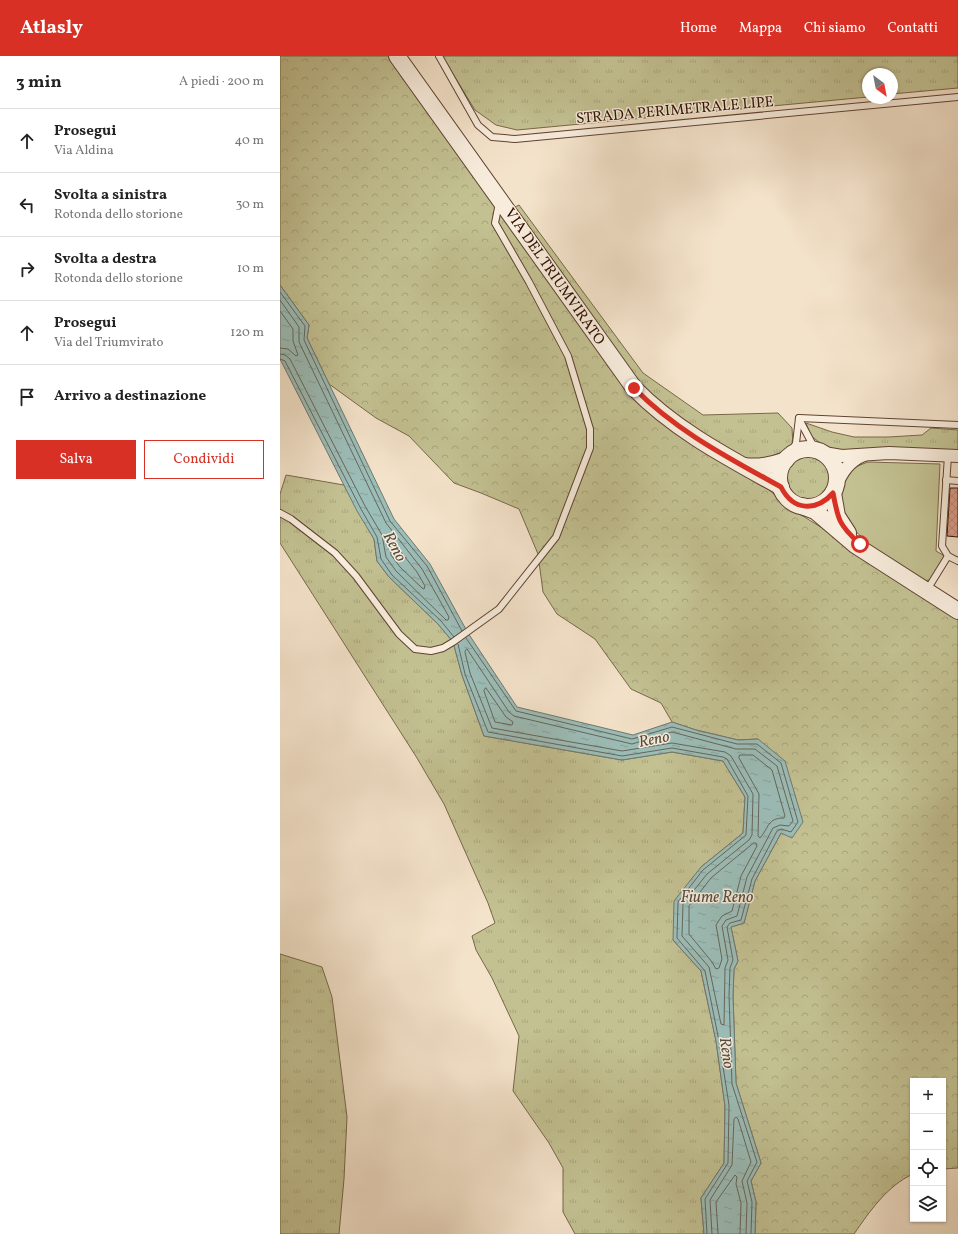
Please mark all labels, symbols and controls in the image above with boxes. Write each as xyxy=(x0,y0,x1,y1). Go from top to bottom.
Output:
text: Atlasly xyxy=(20,15,83,41)
text: Home xyxy=(680,19,717,38)
text: Mappa xyxy=(739,19,782,38)
text: Chi siamo xyxy=(804,19,865,38)
text: Contatti xyxy=(887,19,938,38)
north arrow xyxy=(862,68,898,104)
text: 3 min xyxy=(16,71,62,94)
text: A piedi · 200 m xyxy=(179,73,264,91)
street label: STRADA PERIMETRALE LIPE xyxy=(575,92,775,130)
text: Prosegui xyxy=(54,121,117,142)
icon: ahead xyxy=(16,130,38,152)
text: 40 m xyxy=(235,132,264,150)
text: Via Aldina xyxy=(54,142,114,160)
text: Svolta a sinistra xyxy=(54,185,167,206)
icon: left xyxy=(16,194,38,216)
text: 30 m xyxy=(236,196,264,214)
street label: VIA DEL TRIUMVIRATO xyxy=(499,204,609,350)
text: Rotonda dello storione xyxy=(54,206,183,224)
text: Svolta a destra xyxy=(54,249,157,270)
icon: right xyxy=(16,258,38,280)
text: 10 m xyxy=(237,260,264,278)
text: Rotonda dello storione xyxy=(54,270,183,288)
text: Prosegui xyxy=(54,313,117,334)
icon: ahead xyxy=(16,322,38,344)
text: 120 m xyxy=(230,324,264,342)
text: Via del Triumvirato xyxy=(54,334,163,352)
route end xyxy=(625,379,643,397)
icon: arrive xyxy=(16,386,38,408)
text: Arrivo a destinazione xyxy=(54,386,206,407)
button: Salva xyxy=(16,440,136,479)
button: Condividi xyxy=(144,440,264,479)
water label: Reno xyxy=(377,528,412,567)
route start xyxy=(851,535,869,553)
water label: Reno xyxy=(637,726,672,754)
water label: Fiume Reno xyxy=(681,887,754,909)
water label: Reno xyxy=(713,1036,739,1071)
map controls xyxy=(910,1078,946,1222)
button: + xyxy=(910,1078,946,1114)
button: − xyxy=(910,1114,946,1150)
button: locate xyxy=(910,1150,946,1186)
button: layers xyxy=(910,1186,946,1222)

